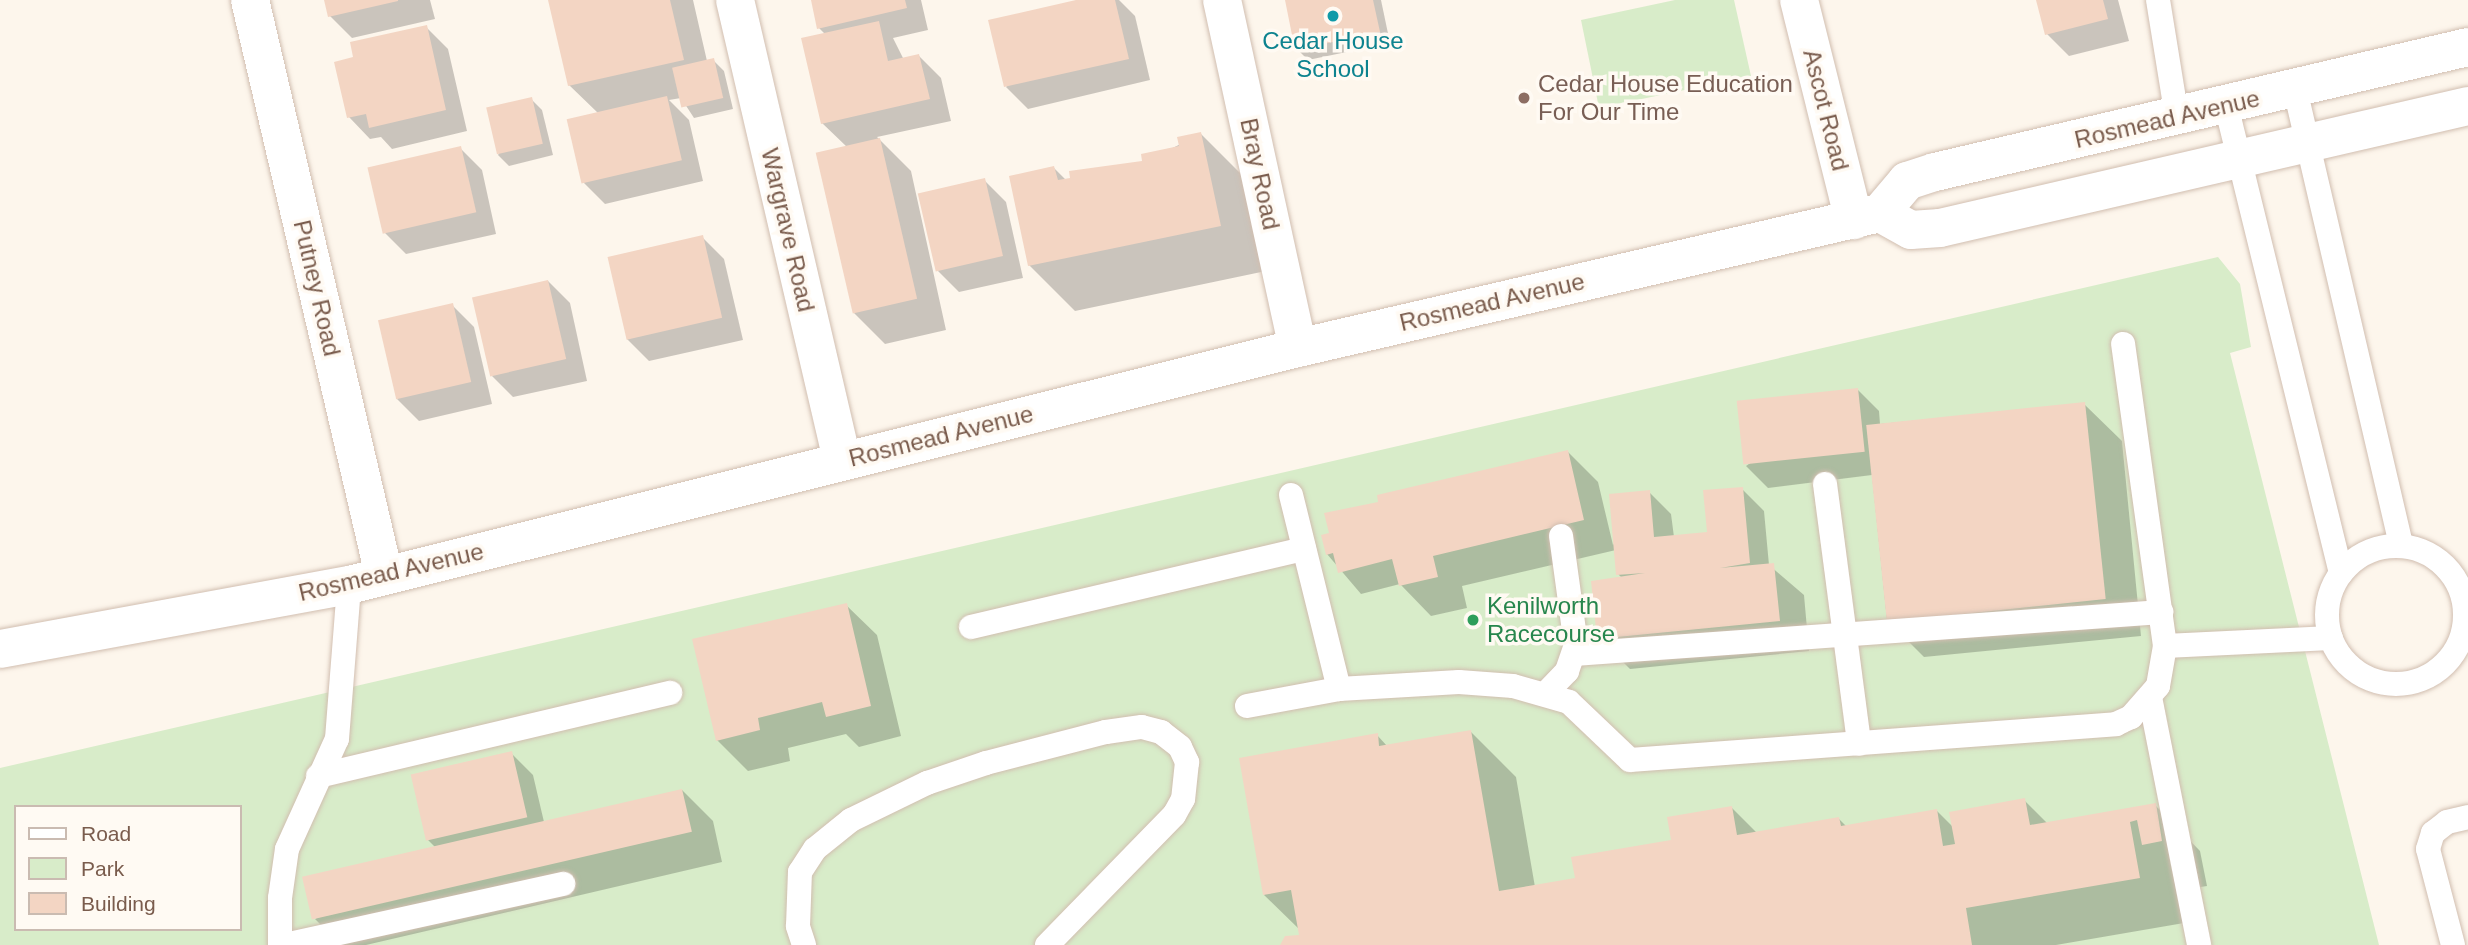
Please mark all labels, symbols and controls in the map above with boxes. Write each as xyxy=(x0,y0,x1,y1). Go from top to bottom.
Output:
marker: Cedar House School xyxy=(1325,8,1341,24)
place label: Cedar House School xyxy=(1262,27,1404,83)
street label: Ascot Road xyxy=(1797,46,1855,174)
place label: Cedar House Education For Our Time xyxy=(1538,70,1793,126)
street label: Rosmead Avenue xyxy=(2071,84,2263,154)
marker: Cedar House Education For Our Time xyxy=(1516,90,1532,106)
street label: Bray Road xyxy=(1234,116,1286,232)
street label: Wargrave Road xyxy=(755,145,821,315)
street label: Putney Road xyxy=(287,217,347,359)
street label: Rosmead Avenue xyxy=(1396,267,1588,337)
street label: Rosmead Avenue xyxy=(845,399,1037,473)
street label: Rosmead Avenue xyxy=(295,537,487,607)
place label: Kenilworth Racecourse xyxy=(1487,592,1615,648)
marker: Kenilworth Racecourse xyxy=(1465,612,1481,628)
legend xyxy=(14,805,242,931)
text: Road xyxy=(81,822,131,845)
text: Park xyxy=(81,857,124,880)
text: Building xyxy=(81,892,156,915)

